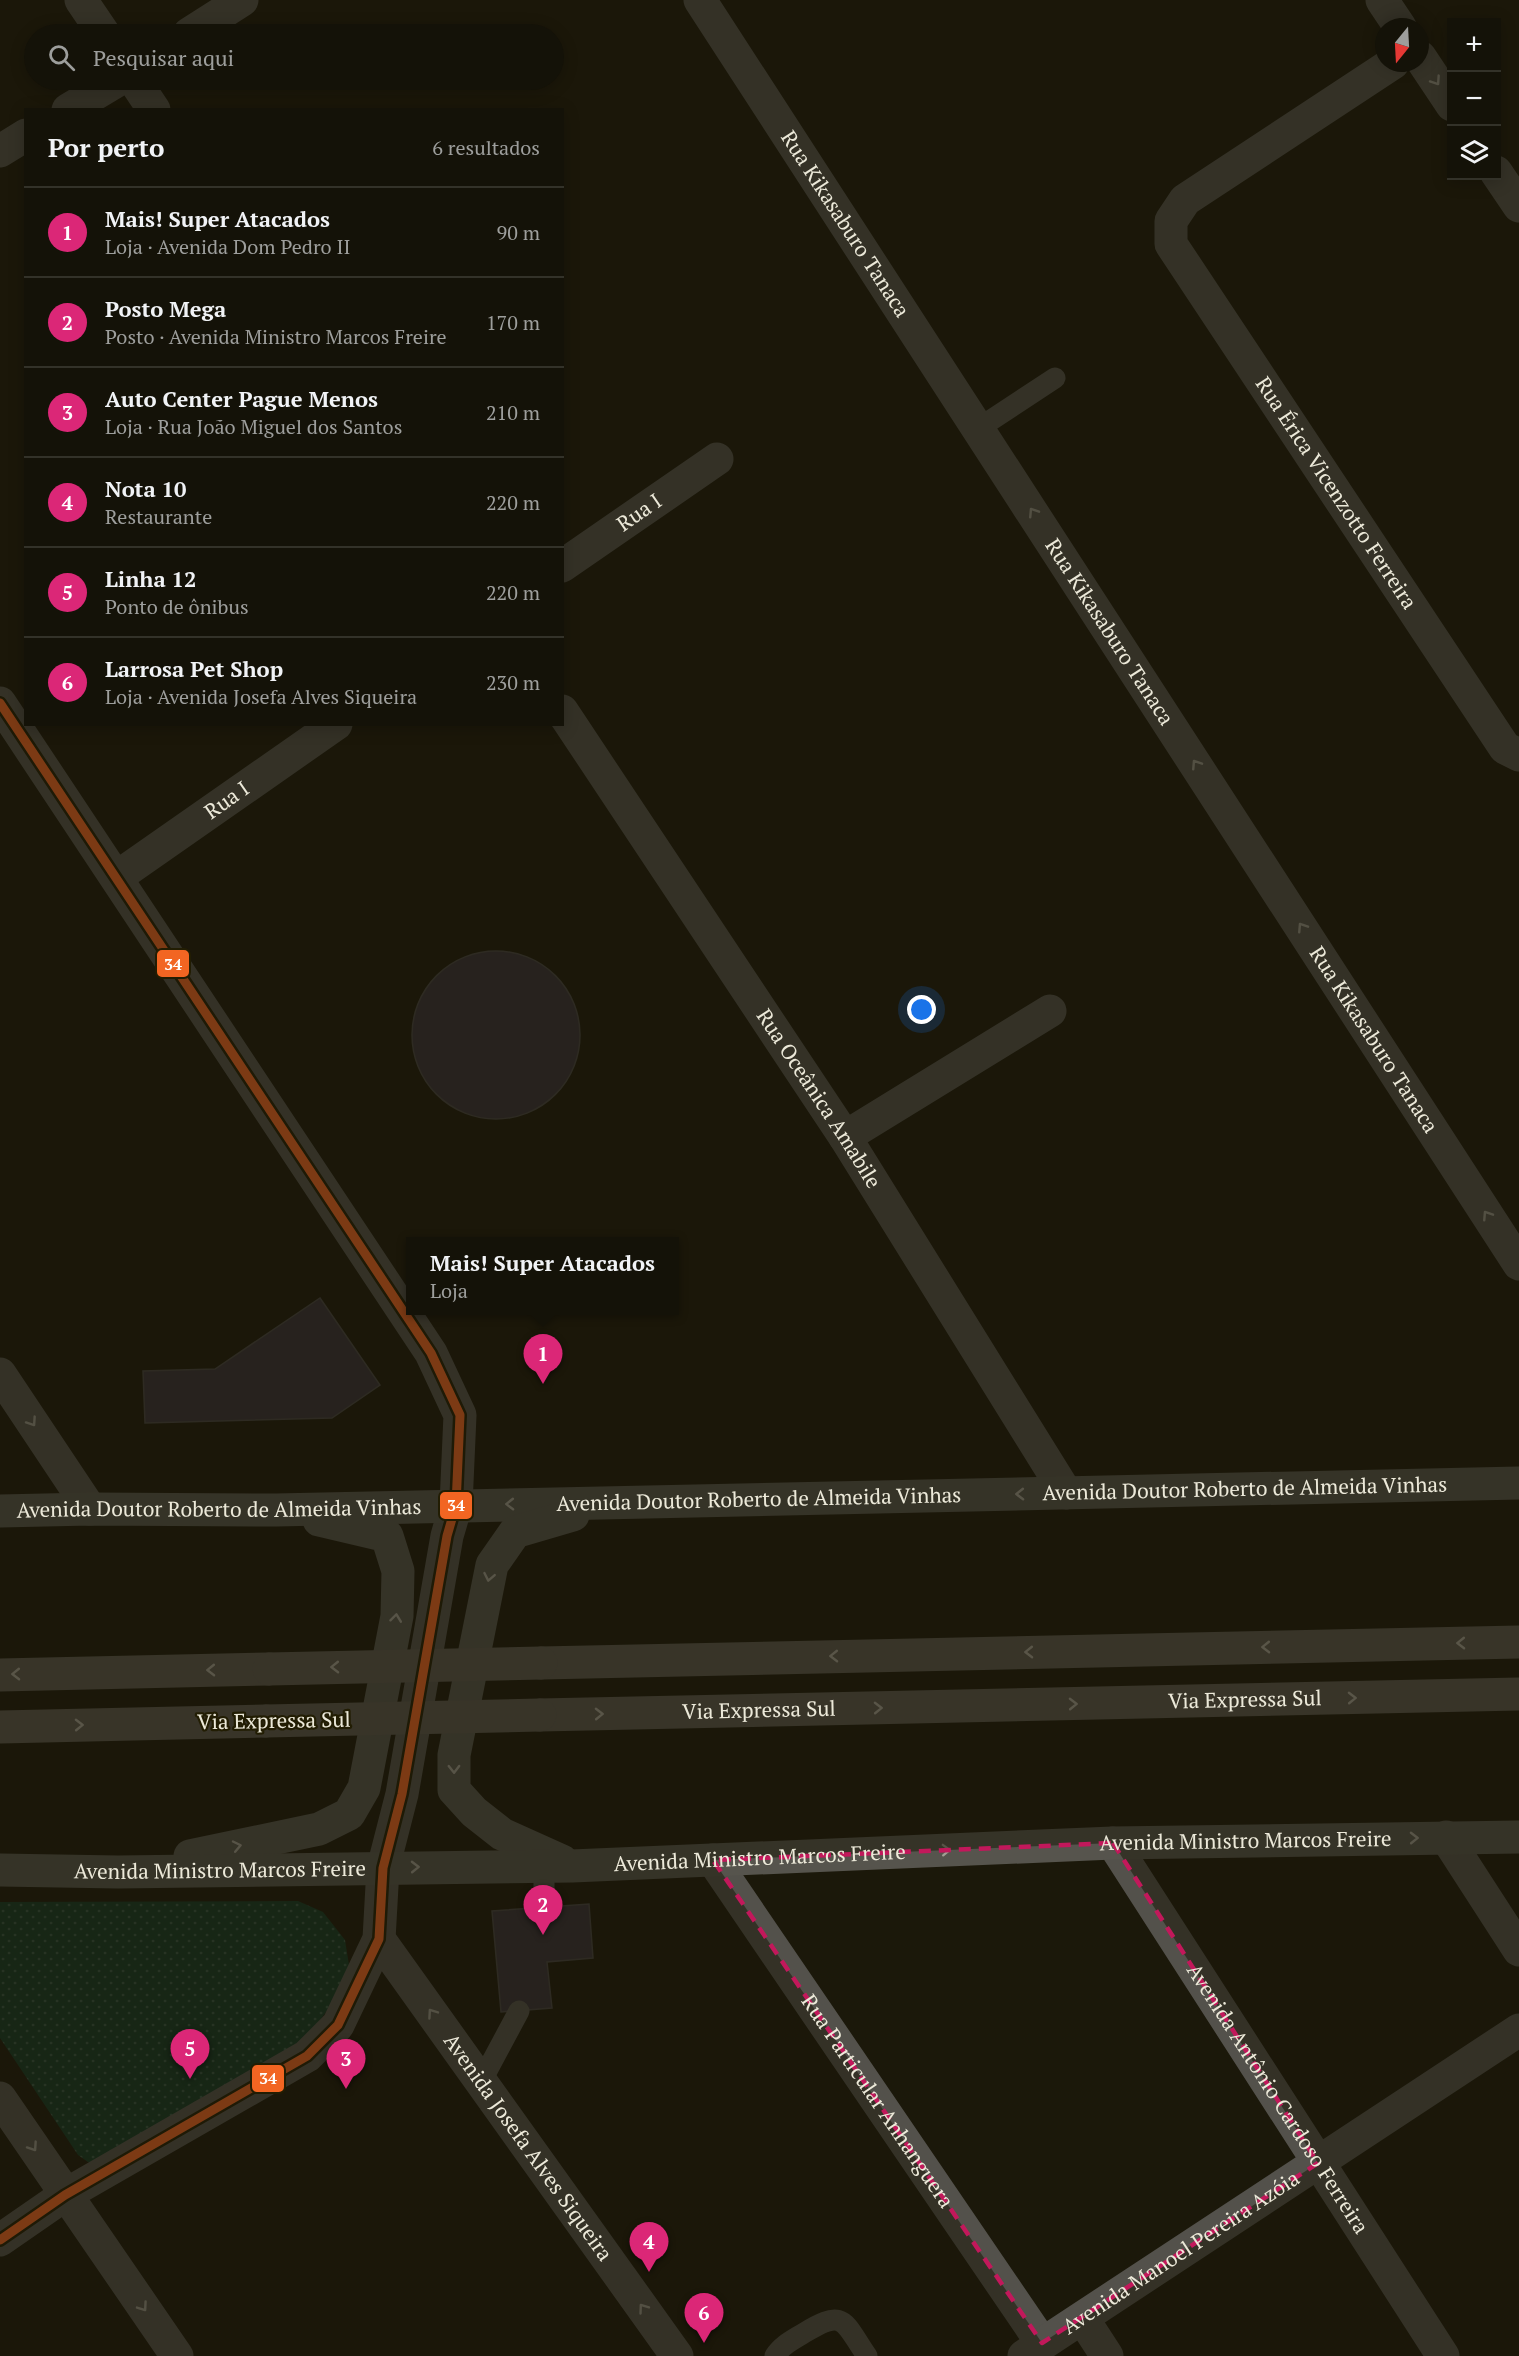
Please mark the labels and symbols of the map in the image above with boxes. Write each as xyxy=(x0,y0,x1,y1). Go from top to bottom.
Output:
north arrow xyxy=(1375,18,1429,72)
one-way arrow xyxy=(1429,74,1440,85)
street label: Rua Kikasaburo Tanaca xyxy=(775,125,917,323)
street label: Rua Érica Vicenzotto Ferreira xyxy=(1250,371,1424,614)
street label: Rua I xyxy=(611,486,667,537)
one-way arrow xyxy=(1030,507,1041,518)
street label: Rua Kikasaburo Tanaca xyxy=(1040,533,1181,730)
one-way arrow xyxy=(1192,759,1203,770)
street label: Rua I xyxy=(198,774,254,825)
one-way arrow xyxy=(1298,923,1309,934)
street label: Rua Kikasaburo Tanaca xyxy=(1304,941,1446,1138)
line badge: 34 xyxy=(156,949,190,978)
text: 34 xyxy=(164,953,182,975)
your location xyxy=(907,995,936,1024)
street label: Rua Oceânica Amabile xyxy=(751,1003,888,1193)
one-way arrow xyxy=(1483,1211,1495,1221)
pin: 1 xyxy=(524,1334,562,1384)
one-way arrow xyxy=(25,1416,36,1427)
street label: Avenida Doutor Roberto de Almeida Vinhas xyxy=(1042,1470,1447,1506)
street label: Avenida Doutor Roberto de Almeida Vinhas xyxy=(556,1480,962,1517)
one-way arrow xyxy=(1015,1488,1024,1500)
line badge: 34 xyxy=(439,1491,473,1520)
street label: Avenida Doutor Roberto de Almeida Vinhas xyxy=(16,1492,422,1524)
text: 34 xyxy=(447,1494,465,1516)
one-way arrow xyxy=(505,1498,514,1510)
one-way arrow xyxy=(484,1572,497,1582)
one-way arrow xyxy=(389,1613,401,1622)
one-way arrow xyxy=(1456,1637,1465,1649)
one-way arrow xyxy=(1261,1641,1270,1654)
one-way arrow xyxy=(1024,1646,1033,1659)
one-way arrow xyxy=(829,1650,838,1663)
one-way arrow xyxy=(331,1661,340,1674)
one-way arrow xyxy=(206,1664,215,1676)
one-way arrow xyxy=(11,1668,20,1681)
street label: Via Expressa Sul xyxy=(1168,1683,1322,1715)
one-way arrow xyxy=(1347,1691,1356,1704)
street label: Via Expressa Sul xyxy=(682,1694,836,1725)
one-way arrow xyxy=(1068,1697,1077,1710)
one-way arrow xyxy=(873,1702,882,1714)
street label: Via Expressa Sul xyxy=(197,1705,351,1735)
one-way arrow xyxy=(594,1708,603,1720)
one-way arrow xyxy=(75,1719,84,1732)
one-way arrow xyxy=(448,1764,460,1773)
street label: Avenida Ministro Marcos Freire xyxy=(1099,1824,1392,1857)
one-way arrow xyxy=(1409,1831,1418,1844)
street label: Avenida Ministro Marcos Freire xyxy=(613,1837,906,1877)
one-way arrow xyxy=(231,1841,241,1854)
one-way arrow xyxy=(942,1844,951,1857)
street label: Avenida Ministro Marcos Freire xyxy=(74,1854,366,1885)
one-way arrow xyxy=(411,1861,420,1873)
pin: 2 xyxy=(524,1886,562,1935)
street label: Avenida Antônio Cardoso Ferreira xyxy=(1181,1958,1376,2239)
street label: Rua Particular Anhanguera xyxy=(796,1988,961,2213)
one-way arrow xyxy=(428,2009,439,2020)
street label: Avenida Josefa Alves Siqueira xyxy=(438,2027,620,2266)
pin: 5 xyxy=(170,2030,210,2079)
pin: 3 xyxy=(326,2040,366,2089)
line badge: 34 xyxy=(251,2064,285,2093)
text: 34 xyxy=(259,2067,277,2089)
one-way arrow xyxy=(26,2140,37,2151)
street label: Avenida Manoel Pereira Azóia xyxy=(1056,2163,1305,2340)
pin: 4 xyxy=(630,2222,668,2272)
pin: 6 xyxy=(684,2294,724,2343)
one-way arrow xyxy=(136,2301,147,2312)
one-way arrow xyxy=(639,2304,650,2315)

